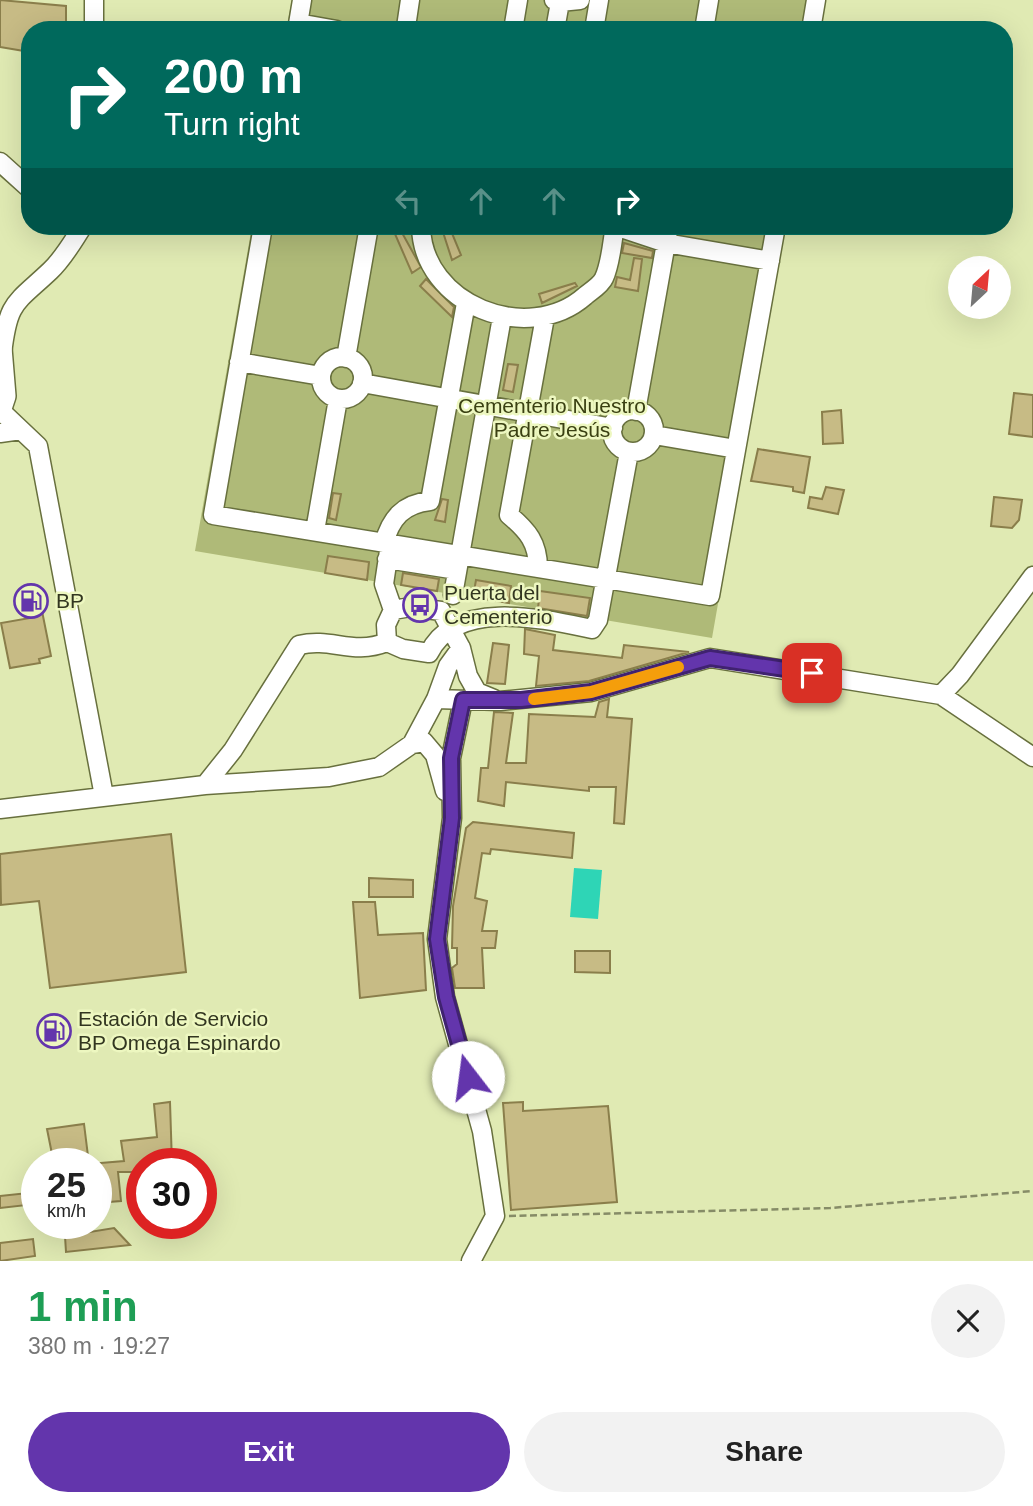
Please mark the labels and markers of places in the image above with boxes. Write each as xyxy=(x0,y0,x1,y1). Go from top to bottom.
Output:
place label: Puerta del Cementerio xyxy=(444,581,553,628)
fuel station icon: BP xyxy=(12,582,50,620)
bus stop icon: Puerta del Cementerio xyxy=(401,586,439,624)
place label: BP xyxy=(56,589,84,612)
pin xyxy=(782,643,842,703)
place label: Estación de Servicio BP Omega Espinardo xyxy=(78,1007,281,1054)
fuel station icon: Estación de Servicio BP Omega Espinardo xyxy=(35,1012,73,1050)

